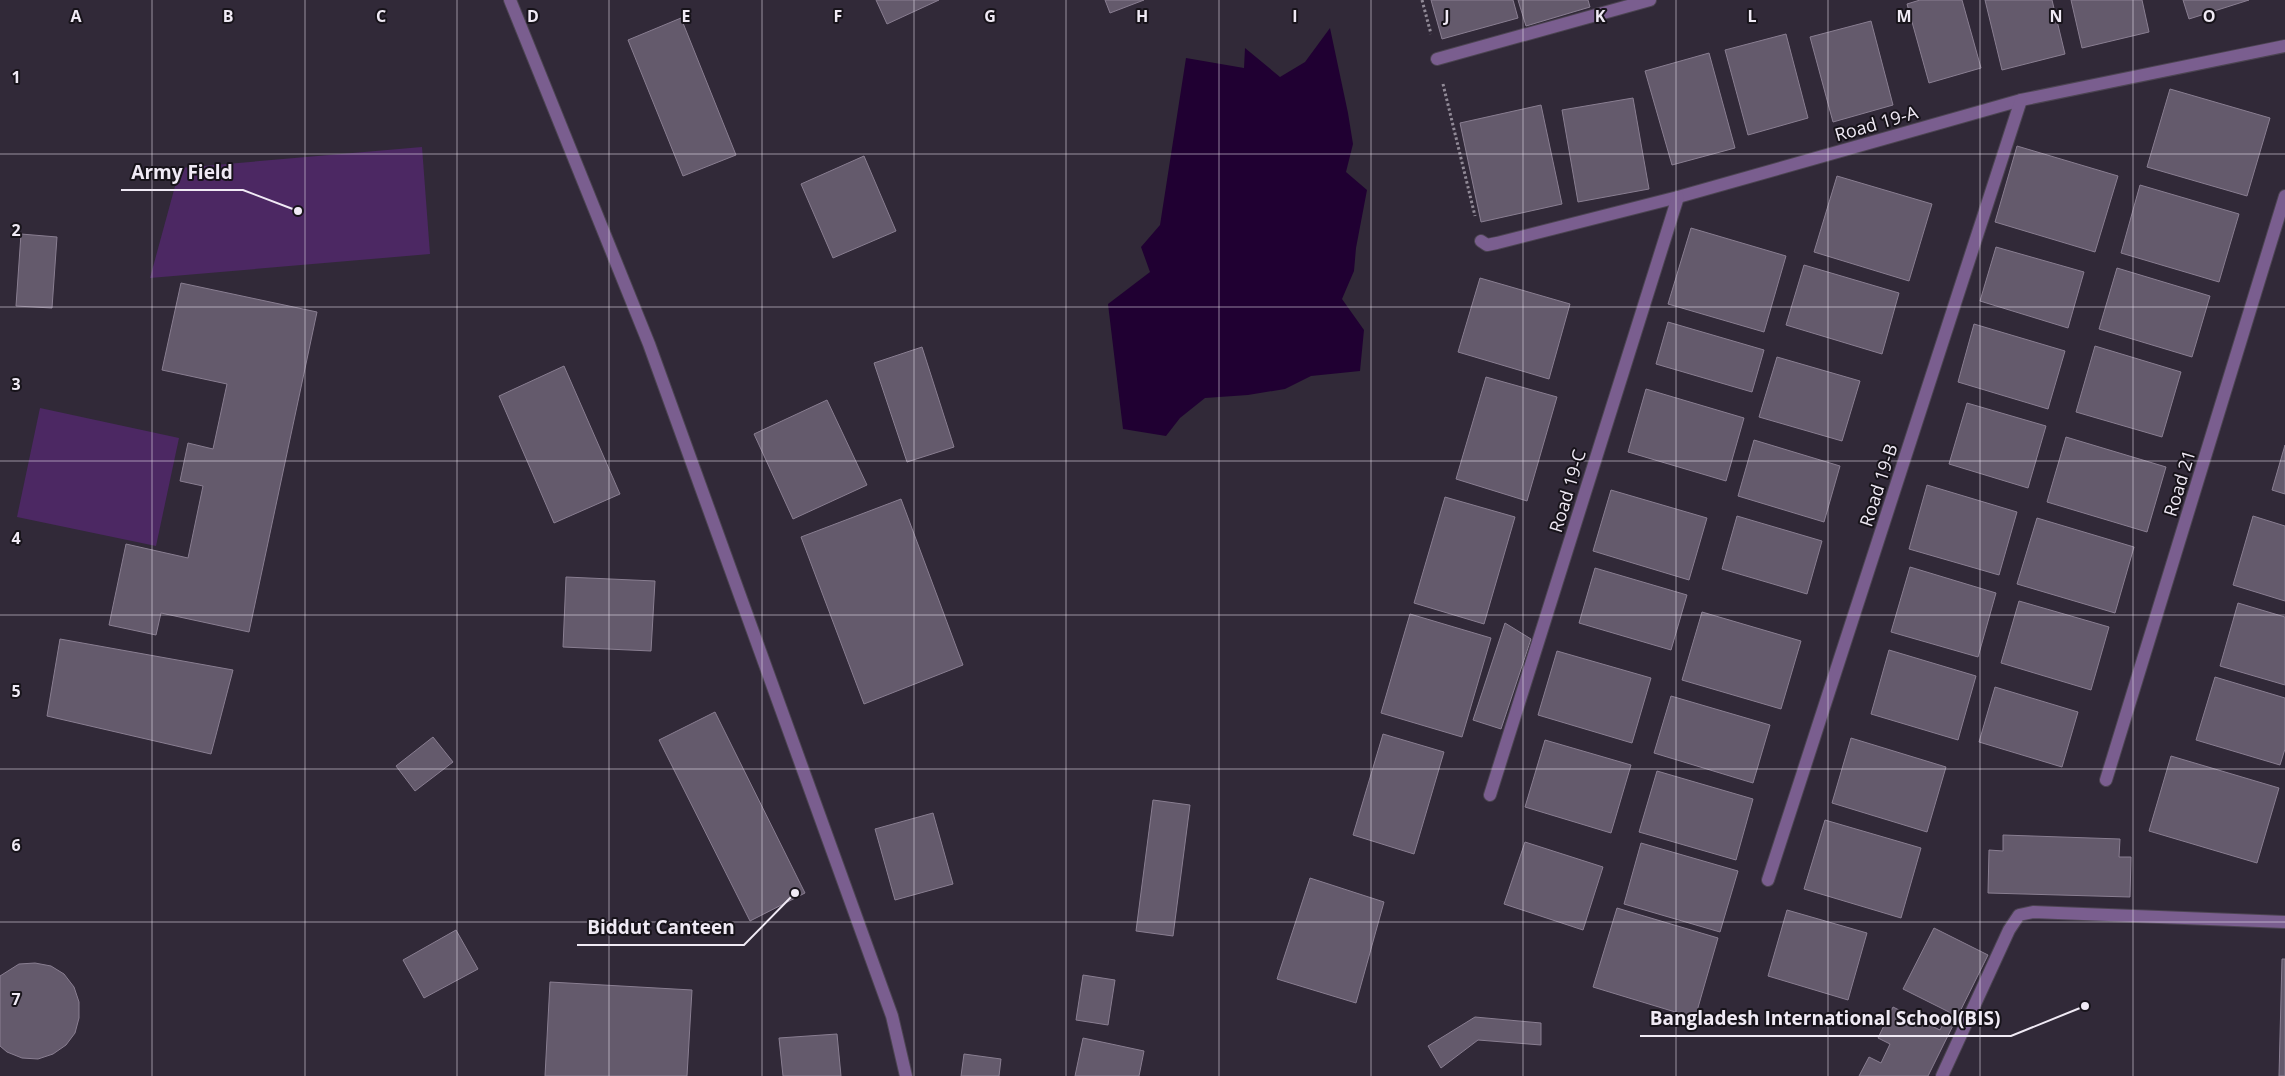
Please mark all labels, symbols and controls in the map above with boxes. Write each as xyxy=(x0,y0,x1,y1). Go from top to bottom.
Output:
text: A xyxy=(70,5,82,27)
text: B xyxy=(223,5,233,27)
text: C xyxy=(376,5,386,27)
text: D xyxy=(527,5,539,27)
text: E xyxy=(682,5,691,27)
text: F xyxy=(834,5,842,27)
text: G xyxy=(984,5,996,27)
text: H xyxy=(1136,5,1148,27)
text: I xyxy=(1292,5,1298,27)
text: J xyxy=(1442,5,1450,27)
text: K xyxy=(1595,5,1606,27)
text: L xyxy=(1747,5,1757,27)
text: M xyxy=(1896,5,1912,27)
text: N xyxy=(2049,5,2063,27)
text: O xyxy=(2203,5,2215,27)
text: 1 xyxy=(11,66,21,88)
street label: Road 19-A xyxy=(1832,100,1921,146)
callout: Army Field xyxy=(121,156,243,190)
text: Army Field xyxy=(131,159,233,185)
text: 2 xyxy=(11,219,21,241)
text: 3 xyxy=(11,373,21,395)
street label: Road 19-B xyxy=(1853,441,1903,529)
street label: Road 19-C xyxy=(1543,447,1591,535)
street label: Road 21 xyxy=(2158,447,2200,519)
text: 4 xyxy=(11,527,21,549)
text: 5 xyxy=(11,680,21,702)
text: 6 xyxy=(11,834,21,856)
callout: Biddut Canteen xyxy=(577,911,744,945)
text: Biddut Canteen xyxy=(587,914,735,940)
text: 7 xyxy=(11,988,21,1010)
callout: Bangladesh International School(BIS) xyxy=(1640,1002,2011,1036)
text: Bangladesh International School(BIS) xyxy=(1650,1005,2000,1031)

